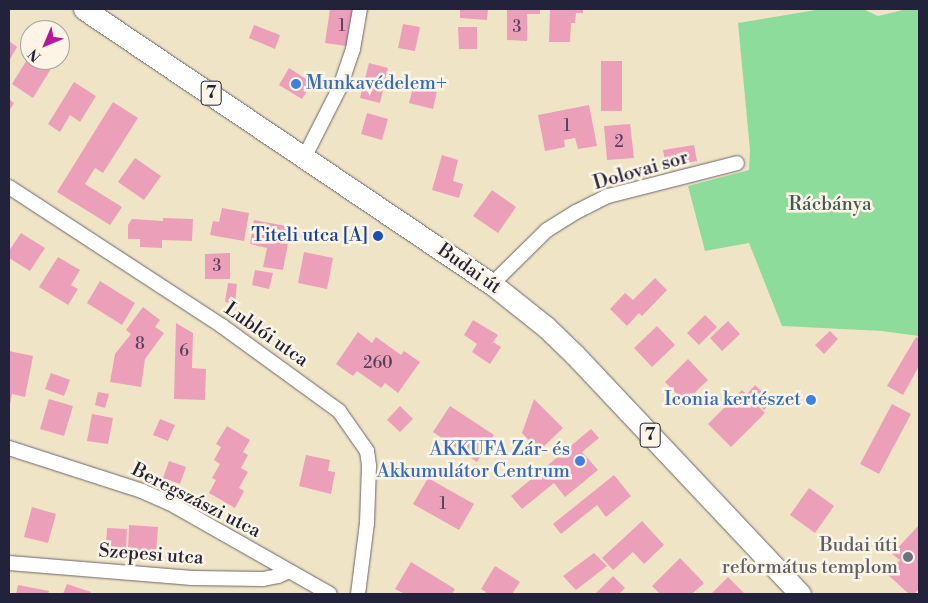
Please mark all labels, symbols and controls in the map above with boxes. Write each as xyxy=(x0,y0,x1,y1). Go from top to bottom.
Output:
house number: 1 xyxy=(339,16,345,36)
house number: 3 xyxy=(513,17,521,37)
north arrow xyxy=(20,20,70,70)
text: N xyxy=(25,45,45,65)
place label: Munkavédelem+ xyxy=(306,73,447,95)
road number: 7 xyxy=(200,78,222,109)
marker: Munkavédelem+ xyxy=(290,78,302,90)
house number: 1 xyxy=(564,116,570,136)
house number: 2 xyxy=(614,132,624,152)
street label: Dolovai sor xyxy=(591,147,691,195)
park label: Rácbánya xyxy=(788,194,872,216)
place label: Titeli utca [A] xyxy=(251,225,368,247)
marker: Titeli utca [A] xyxy=(372,230,384,242)
street label: Budai út xyxy=(433,239,505,299)
house number: 3 xyxy=(213,256,221,276)
street label: Lublói utca xyxy=(220,298,312,372)
house number: 8 xyxy=(135,334,145,354)
house number: 6 xyxy=(179,341,189,361)
house number: 260 xyxy=(363,353,393,373)
place label: Iconia kertészet xyxy=(664,389,801,411)
marker: Iconia kertészet xyxy=(805,394,817,406)
road number: 7 xyxy=(639,420,661,450)
place label: AKKUFA Zár- és Akkumulátor Centrum xyxy=(377,439,570,483)
marker: AKKUFA Zár- és Akkumulátor Centrum xyxy=(574,455,586,467)
street label: Beregszászi utca xyxy=(128,459,264,543)
house number: 1 xyxy=(440,494,446,514)
place label: Budai úti református templom xyxy=(722,535,898,579)
street label: Szepesi utca xyxy=(98,540,204,570)
marker: Budai úti református templom xyxy=(902,551,914,563)

